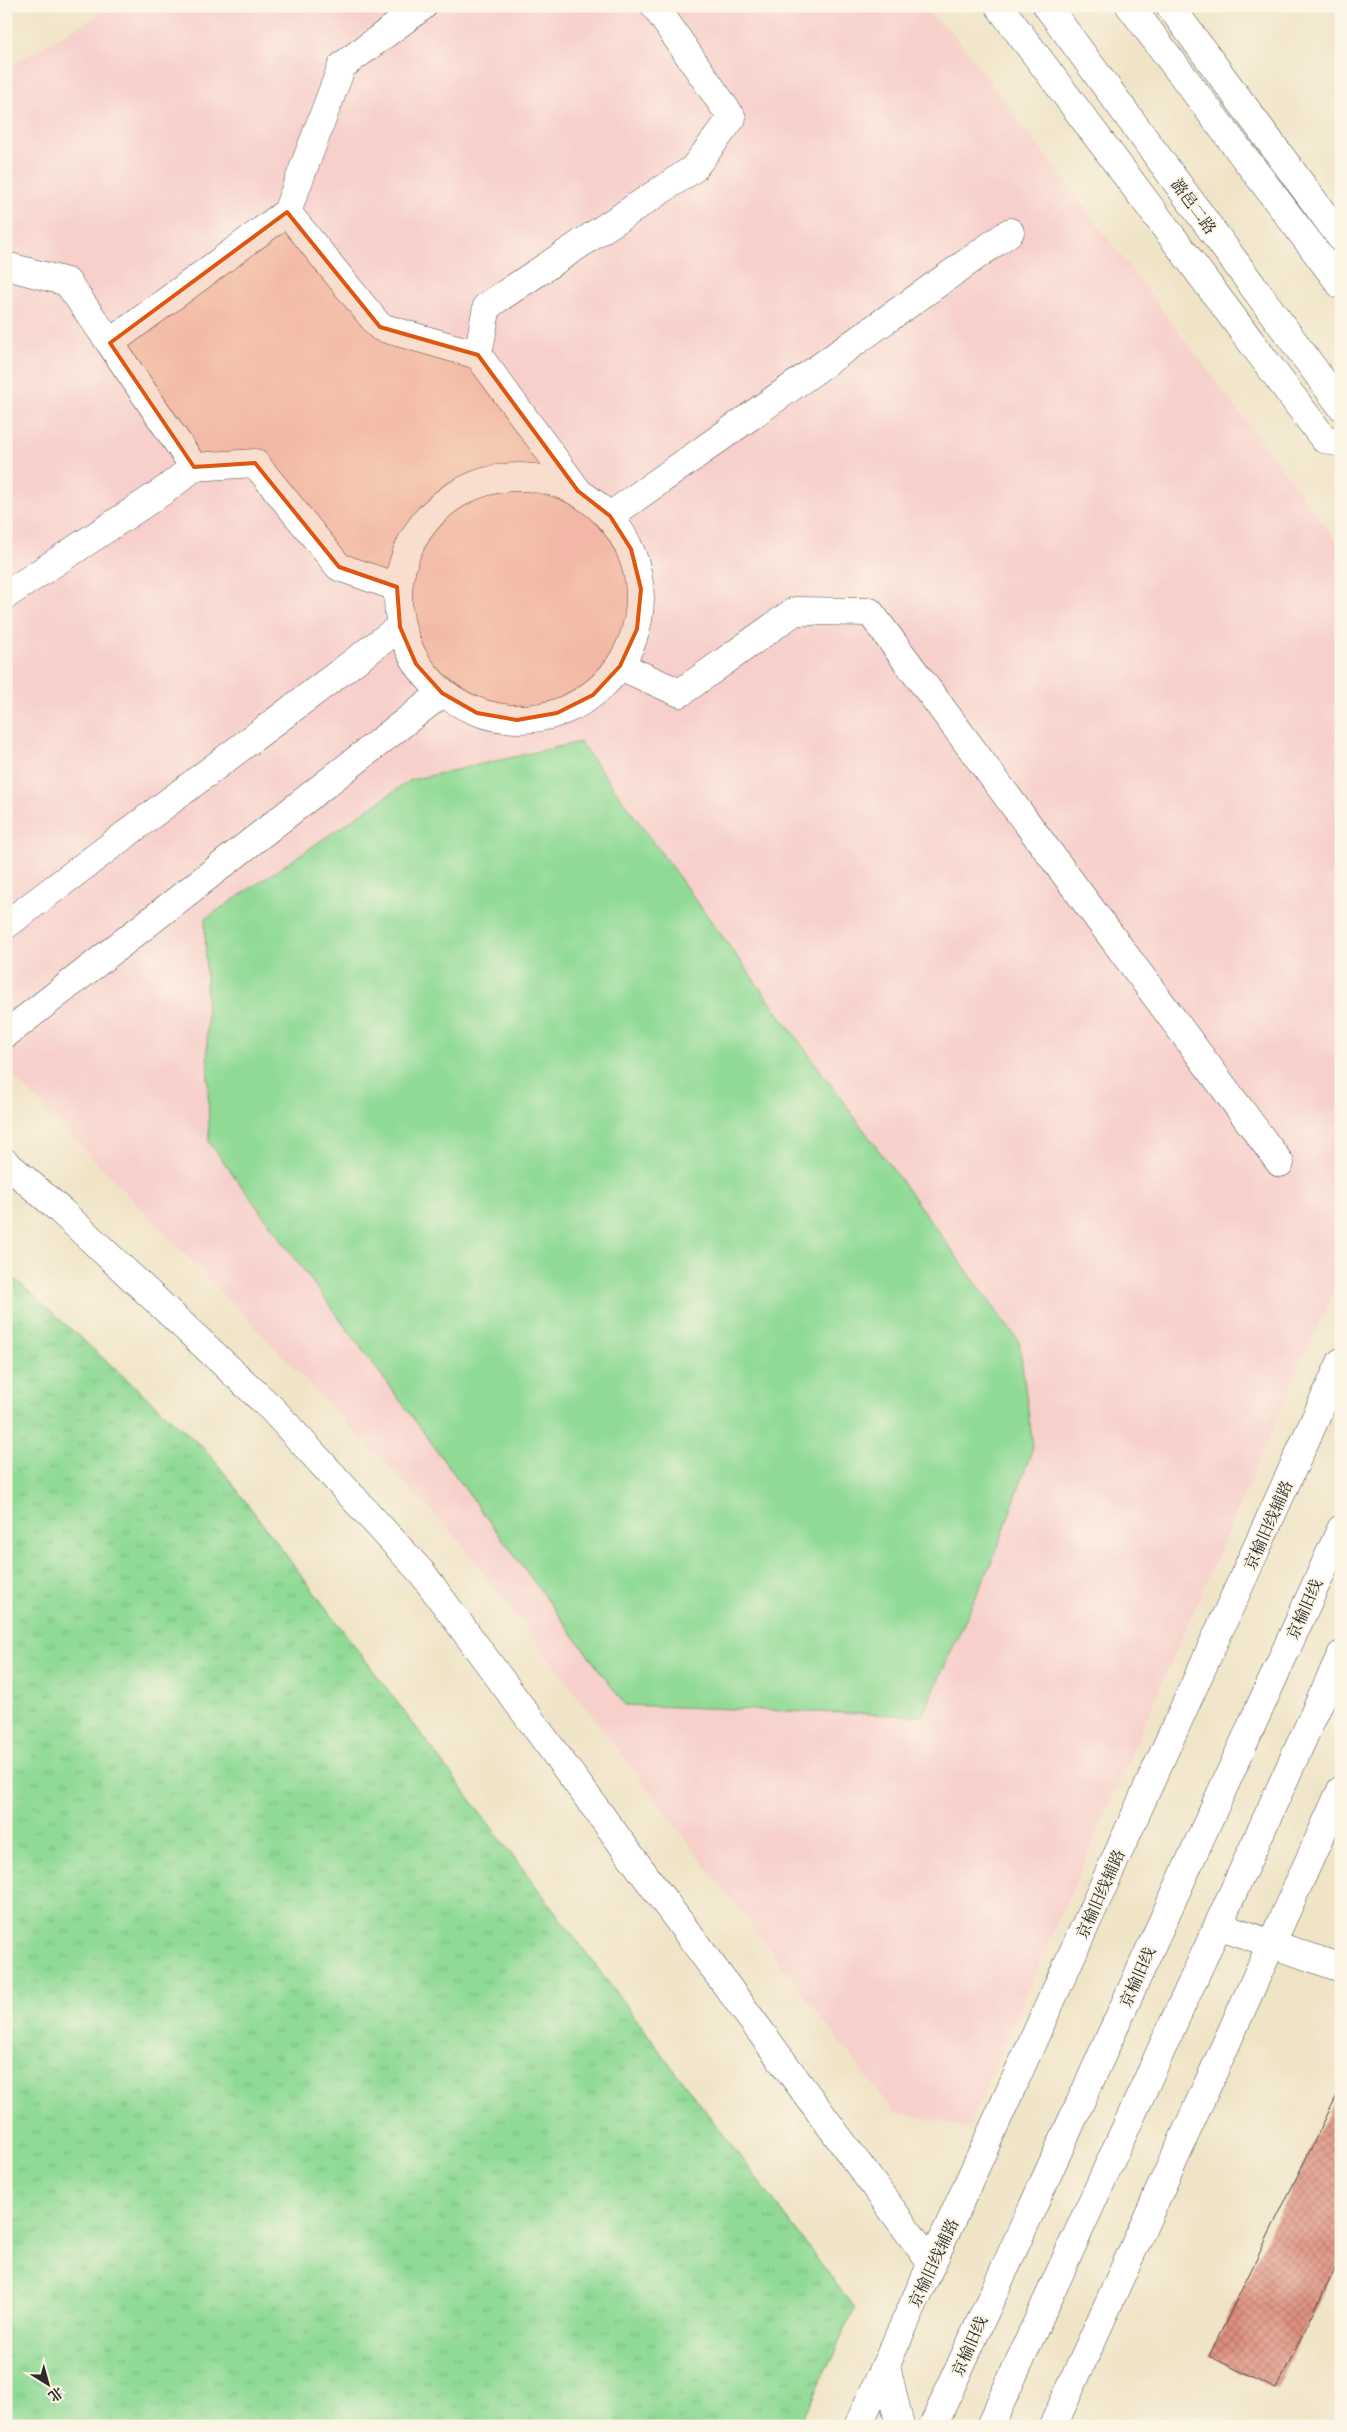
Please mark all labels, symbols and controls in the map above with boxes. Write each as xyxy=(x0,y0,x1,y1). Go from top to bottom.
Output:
street label: 潞邑二路 xyxy=(1165,173,1223,239)
street label: 京榆旧线辅路 xyxy=(1238,1476,1298,1574)
street label: 京榆旧线 xyxy=(1280,1575,1328,1643)
street label: 京榆旧线辅路 xyxy=(1070,1845,1130,1943)
street label: 京榆旧线 xyxy=(1113,1943,1161,2011)
street label: 京榆旧线辅路 xyxy=(902,2214,964,2312)
street label: 京榆旧线 xyxy=(945,2312,993,2380)
north arrow xyxy=(22,2360,72,2410)
text: 北 xyxy=(44,2382,67,2407)

